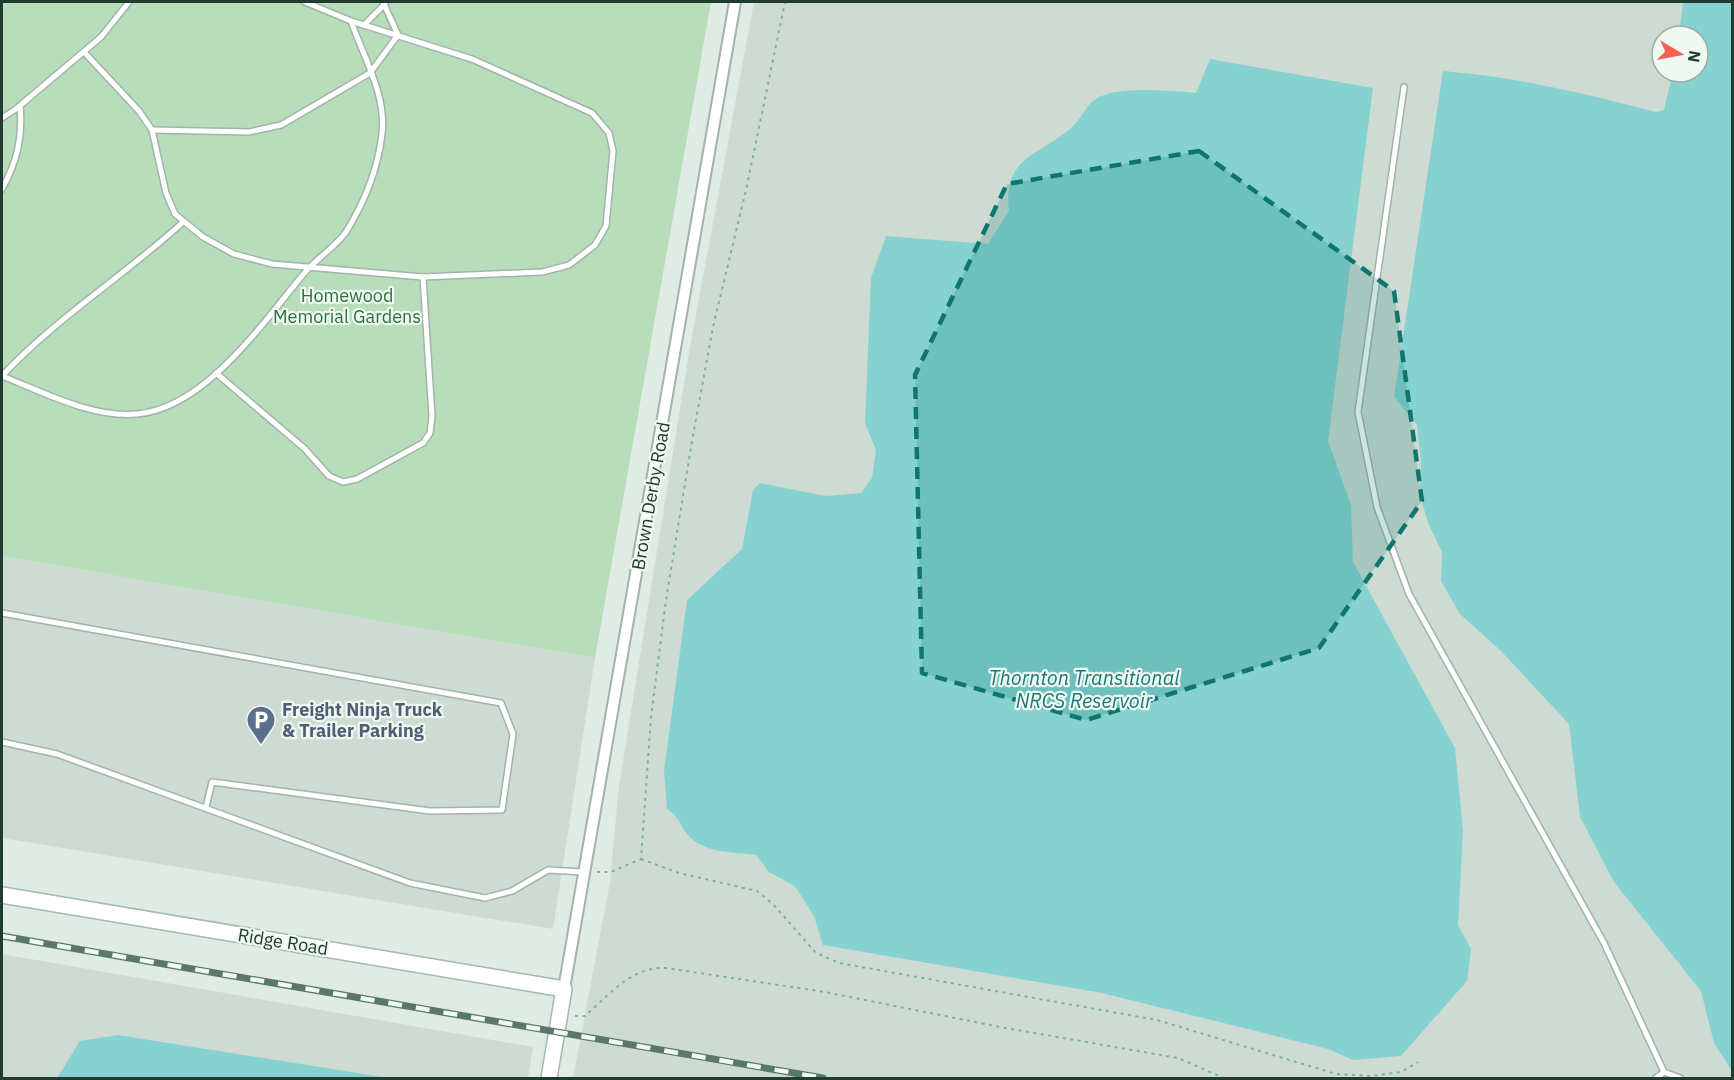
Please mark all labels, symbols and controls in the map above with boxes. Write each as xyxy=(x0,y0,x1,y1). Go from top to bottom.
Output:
north arrow xyxy=(1650,24,1710,84)
text: N xyxy=(1684,49,1706,64)
park label: Homewood Memorial Gardens xyxy=(273,284,421,328)
street label: Brown Derby Road xyxy=(626,420,675,572)
water label: Thornton Transitional NRCS Reservoir xyxy=(988,664,1180,714)
place label: Freight Ninja Truck & Trailer Parking xyxy=(282,698,443,742)
parking icon: Freight Ninja Truck & Trailer Parking xyxy=(245,704,277,746)
street label: Ridge Road xyxy=(236,923,330,960)

